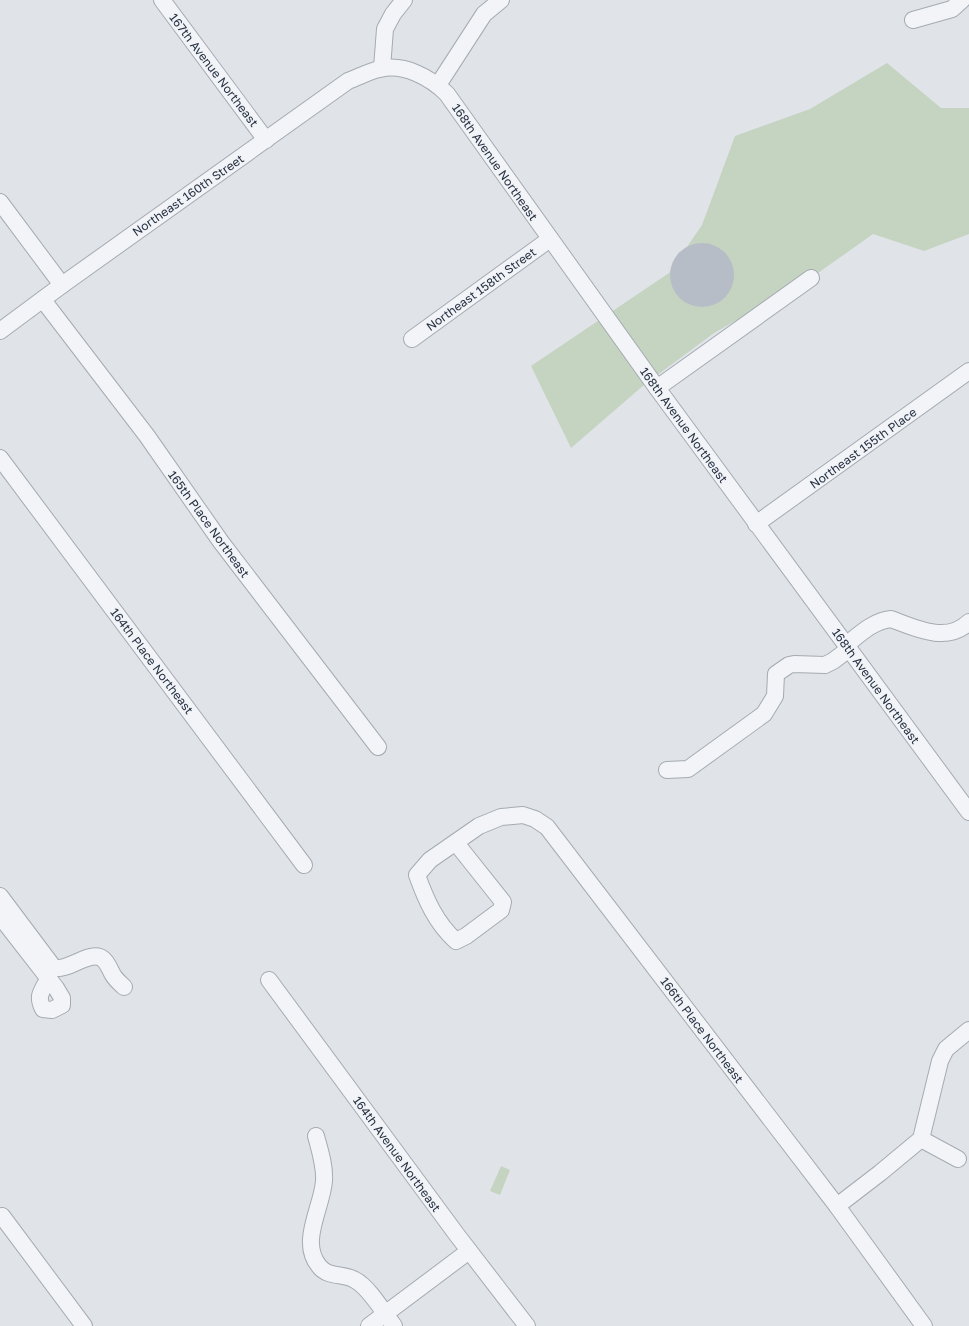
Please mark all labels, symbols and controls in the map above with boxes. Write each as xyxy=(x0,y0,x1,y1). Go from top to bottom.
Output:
street label: 167th Avenue Northeast xyxy=(166,10,262,130)
street label: 168th Avenue Northeast xyxy=(449,101,541,224)
street label: Northeast 160th Street xyxy=(129,151,247,239)
street label: Northeast 158th Street xyxy=(423,244,539,334)
street label: 168th Avenue Northeast xyxy=(637,364,731,486)
street label: Northeast 155th Place xyxy=(807,404,919,492)
street label: 165th Place Northeast xyxy=(165,468,253,581)
street label: 164th Place Northeast xyxy=(107,605,197,717)
street label: 168th Avenue Northeast xyxy=(829,625,923,747)
street label: 166th Place Northeast xyxy=(657,974,747,1086)
street label: 164th Avenue Northeast xyxy=(350,1093,444,1215)

